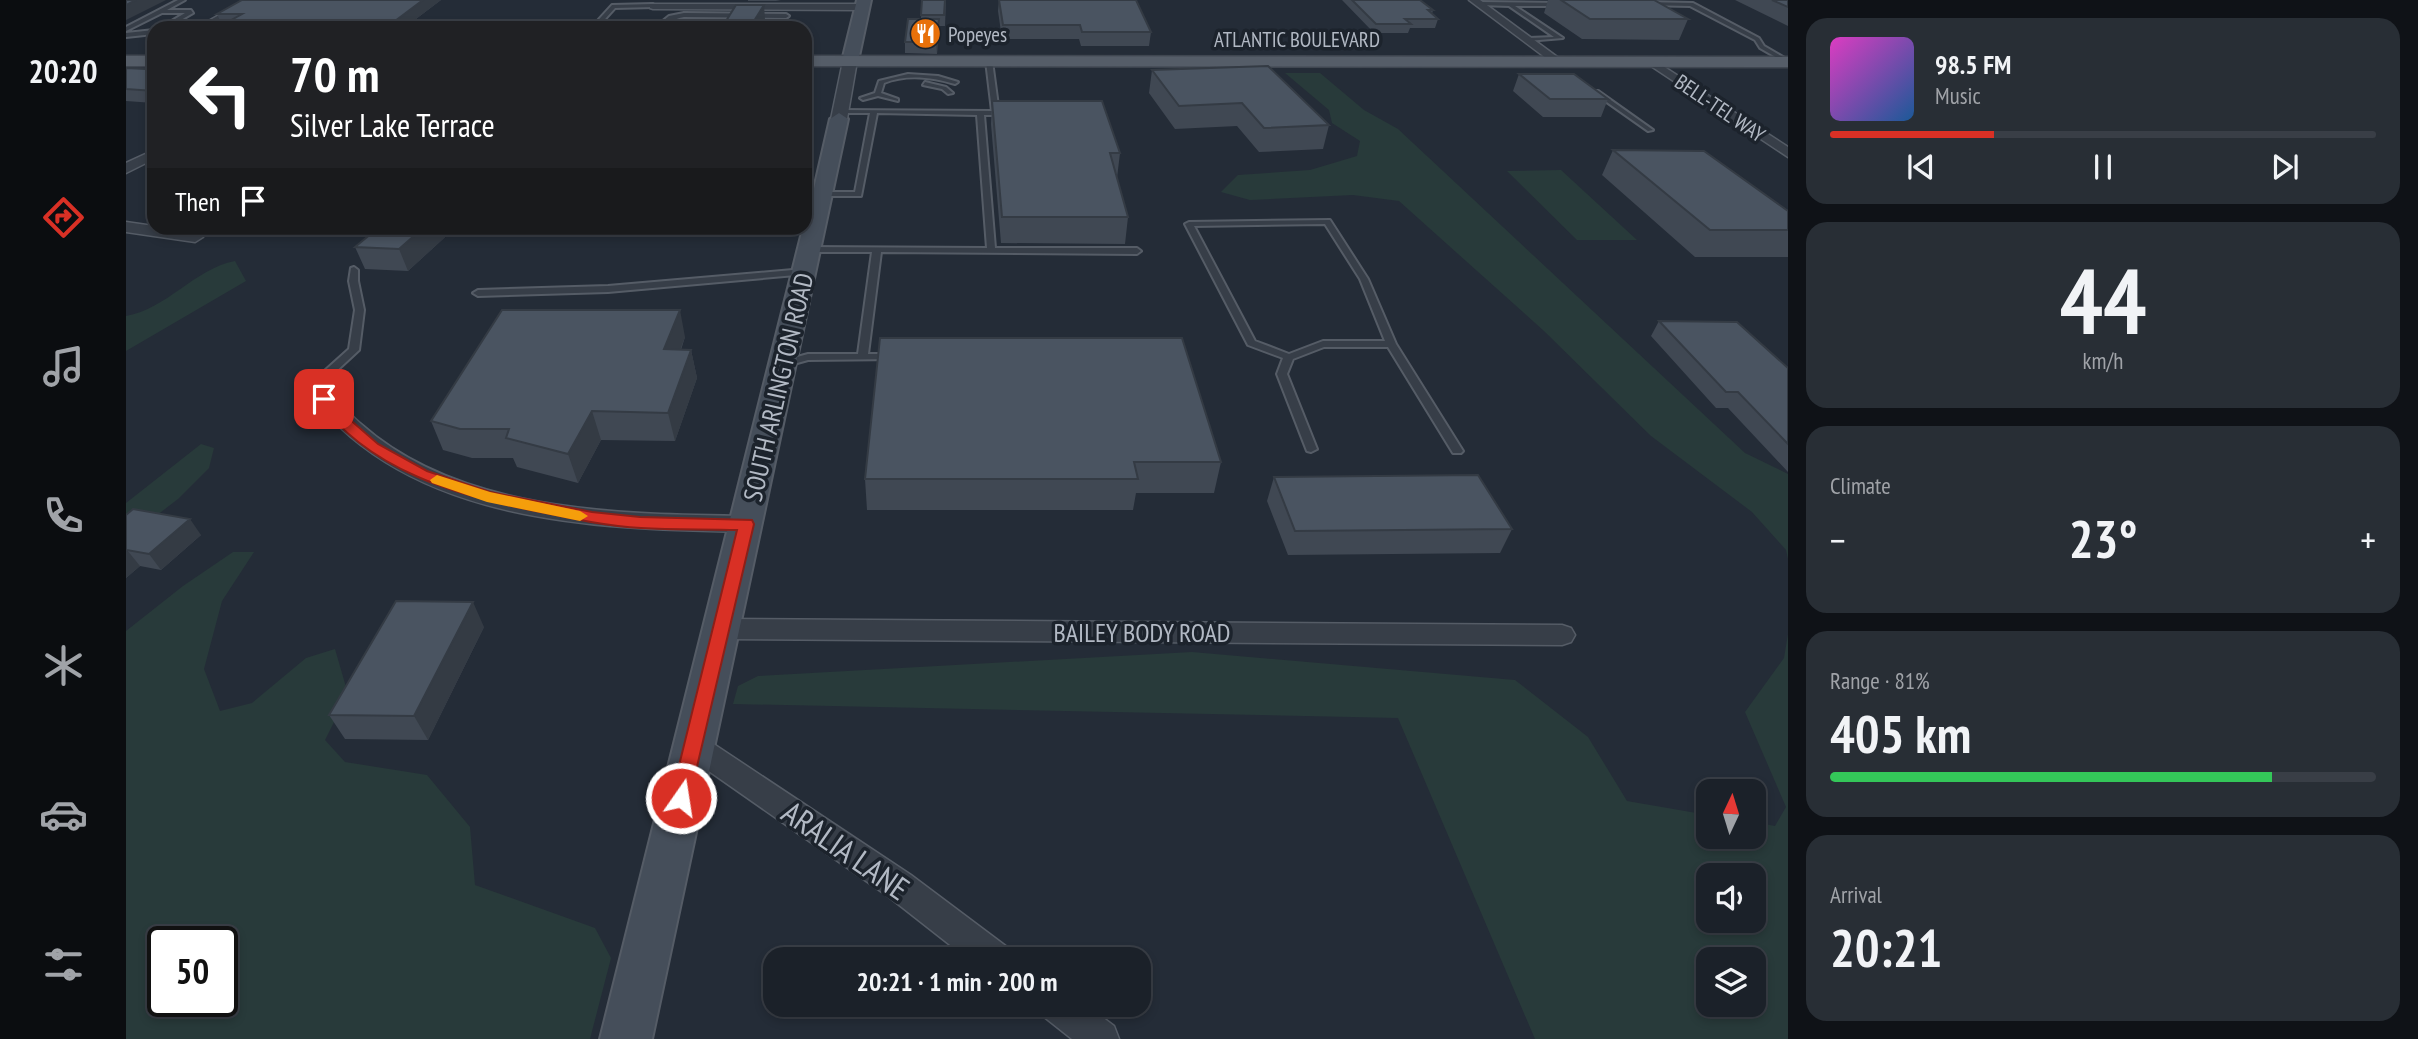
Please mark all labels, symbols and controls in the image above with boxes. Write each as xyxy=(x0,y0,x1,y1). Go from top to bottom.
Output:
restaurant icon: Popeyes xyxy=(908,17,942,51)
place label: Popeyes xyxy=(948,21,1007,48)
street label: ATLANTIC BOULEVARD xyxy=(1214,26,1380,53)
text: 70 m xyxy=(290,42,379,106)
text: 98.5 FM xyxy=(1935,48,2011,81)
icon: left xyxy=(175,49,266,140)
text: 20:20 xyxy=(28,50,98,92)
street label: BELL-TEL WAY xyxy=(1670,68,1771,148)
text: Music xyxy=(1935,81,1981,110)
text: Silver Lake Terrace xyxy=(290,104,495,146)
icon: previous xyxy=(1902,148,1940,186)
icon: pause xyxy=(2084,148,2122,186)
icon: next xyxy=(2266,148,2304,186)
icon: arrive xyxy=(234,182,272,220)
text: Then xyxy=(175,185,220,218)
icon: directions xyxy=(39,193,88,242)
text: 44 xyxy=(2060,241,2147,359)
street label: SOUTH ARLINGTON ROAD xyxy=(736,269,820,505)
icon: music xyxy=(39,342,88,391)
text: km/h xyxy=(2083,346,2123,375)
pin xyxy=(294,369,354,429)
icon: arrive xyxy=(305,380,343,418)
text: Climate xyxy=(1830,471,1891,500)
icon: phone xyxy=(39,491,88,540)
text: 23° xyxy=(2069,505,2137,572)
text: − xyxy=(1830,515,1846,564)
text: + xyxy=(2360,515,2376,564)
street label: BAILEY BODY ROAD xyxy=(1054,616,1230,649)
icon: climate xyxy=(39,641,88,690)
text: Range · 81% xyxy=(1830,666,1930,695)
text: 405 km xyxy=(1830,700,1971,767)
position arrow xyxy=(644,761,718,835)
north arrow xyxy=(1696,779,1766,849)
map controls xyxy=(1696,779,1766,1017)
icon: car xyxy=(39,790,88,839)
street label: ARALIA LANE xyxy=(774,791,918,909)
button: sound xyxy=(1696,863,1766,933)
text: Arrival xyxy=(1830,880,1882,909)
text: 20:21 xyxy=(1830,914,1942,981)
speed limit sign: 50 xyxy=(147,926,238,1017)
icon: filters xyxy=(39,940,88,989)
button: layers xyxy=(1696,947,1766,1017)
text: 20:21 · 1 min · 200 m xyxy=(857,965,1057,998)

